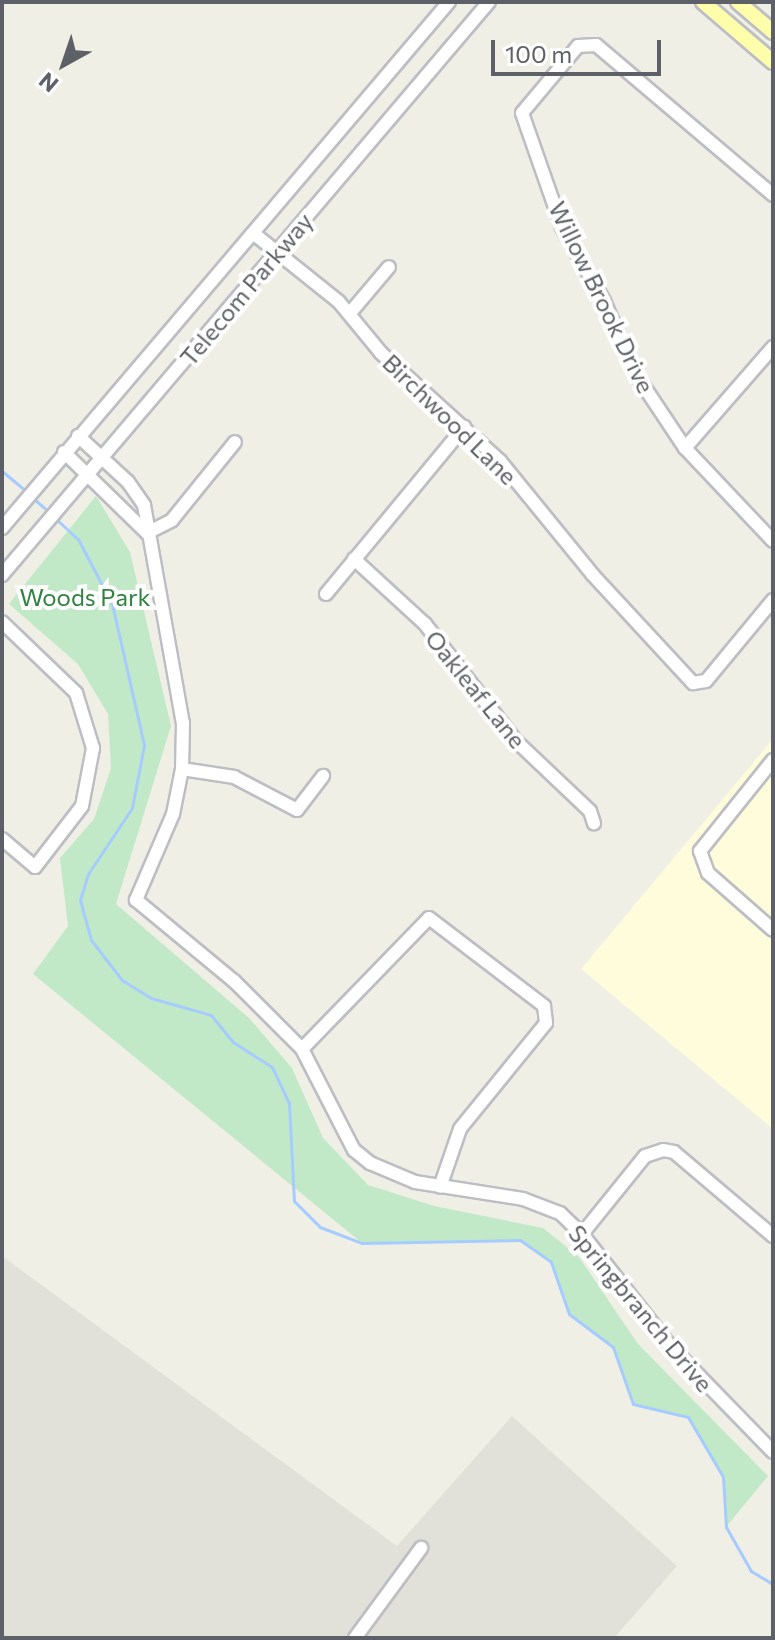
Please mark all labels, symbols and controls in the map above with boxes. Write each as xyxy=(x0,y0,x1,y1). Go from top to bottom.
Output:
north arrow xyxy=(24,24,104,104)
scale bar xyxy=(495,24,665,74)
text: 100 m xyxy=(505,39,572,68)
text: N xyxy=(33,67,63,98)
street label: Willow Brook Drive xyxy=(543,197,661,397)
street label: Telecom Parkway xyxy=(174,207,318,371)
street label: Birchwood Lane xyxy=(377,348,523,490)
park label: Woods Park xyxy=(19,583,151,611)
street label: Oakleaf Lane xyxy=(420,624,532,754)
street label: Springbranch Drive xyxy=(563,1219,719,1397)

